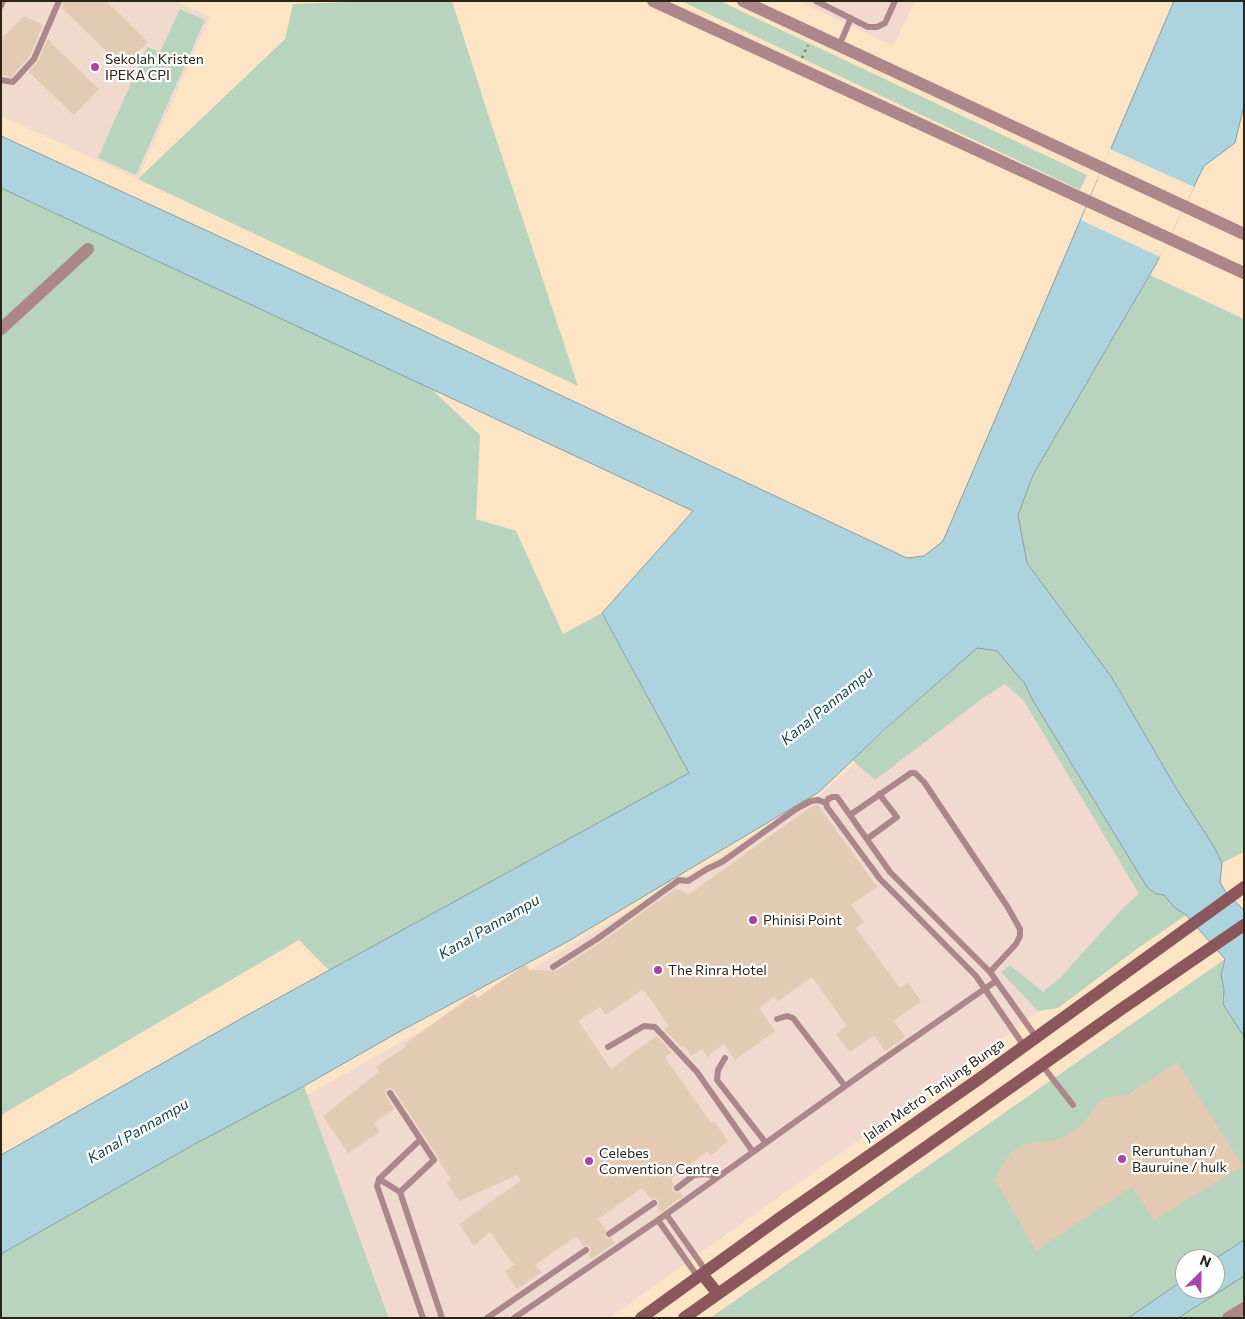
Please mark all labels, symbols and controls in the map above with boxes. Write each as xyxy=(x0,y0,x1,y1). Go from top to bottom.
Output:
place label: Sekolah Kristen IPEKA CPI xyxy=(105,51,204,84)
marker: Sekolah Kristen IPEKA CPI xyxy=(89,61,101,73)
water label: Kanal Pannampu xyxy=(777,663,877,749)
water label: Kanal Pannampu xyxy=(435,891,543,963)
place label: Phinisi Point xyxy=(763,912,842,928)
marker: Phinisi Point xyxy=(747,914,759,926)
place label: The Rinra Hotel xyxy=(668,962,767,978)
marker: The Rinra Hotel xyxy=(652,964,664,976)
street label: Jalan Metro Tanjung Bunga xyxy=(860,1035,1008,1145)
water label: Kanal Pannampu xyxy=(84,1095,192,1167)
place label: Reruntuhan / Bauruine / hulk xyxy=(1132,1143,1227,1176)
place label: Celebes Convention Centre xyxy=(599,1145,719,1178)
marker: Reruntuhan / Bauruine / hulk xyxy=(1116,1153,1128,1165)
marker: Celebes Convention Centre xyxy=(583,1155,595,1167)
north arrow xyxy=(1175,1249,1225,1299)
text: N xyxy=(1198,1251,1214,1271)

